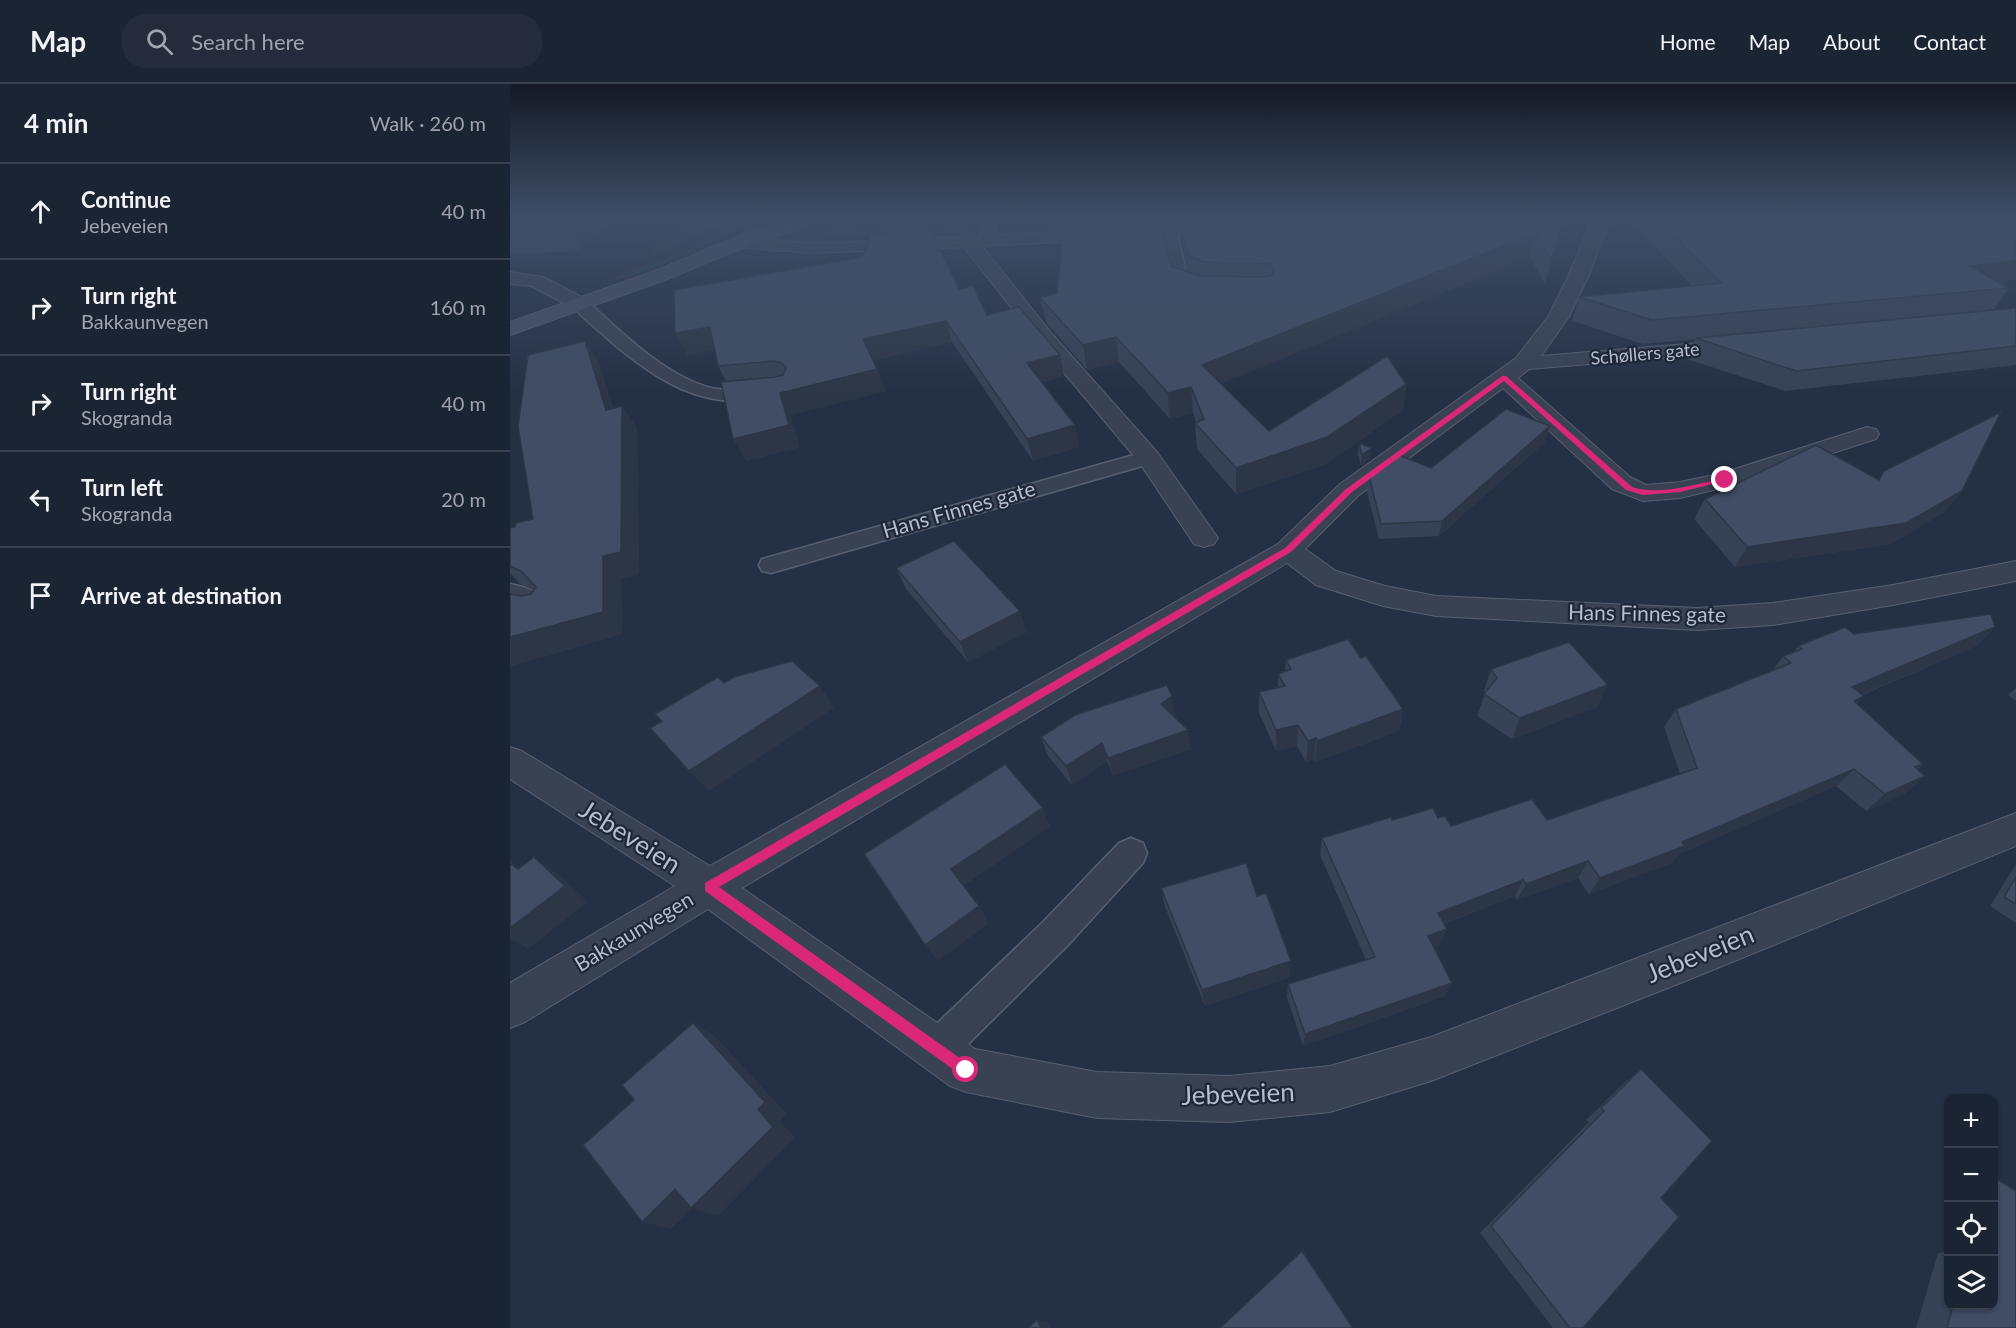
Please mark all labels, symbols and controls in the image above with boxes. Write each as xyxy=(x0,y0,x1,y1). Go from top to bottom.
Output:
search box xyxy=(122,14,542,68)
text: Map xyxy=(30,24,86,58)
icon: search xyxy=(143,25,176,58)
text: Search here xyxy=(191,28,305,55)
text: Home xyxy=(1660,29,1716,54)
text: Map xyxy=(1749,29,1790,54)
text: About xyxy=(1823,29,1880,54)
text: Contact xyxy=(1913,29,1986,54)
text: 4 min xyxy=(24,107,88,139)
text: Walk · 260 m xyxy=(370,111,486,135)
text: Continue xyxy=(81,186,171,213)
icon: ahead xyxy=(24,195,57,228)
text: 40 m xyxy=(441,199,486,223)
text: Jebeveien xyxy=(81,213,168,237)
text: Turn right xyxy=(81,282,176,309)
icon: right xyxy=(24,291,57,324)
text: 160 m xyxy=(430,295,486,319)
text: Bakkaunvegen xyxy=(81,309,209,333)
street label: Schøllers gate xyxy=(1589,337,1700,369)
text: Turn right xyxy=(81,378,176,405)
icon: right xyxy=(24,387,57,420)
text: 40 m xyxy=(441,391,486,415)
text: Skogranda xyxy=(81,405,172,429)
route end xyxy=(1711,466,1737,492)
text: Turn left xyxy=(81,474,163,501)
street label: Hans Finnes gate xyxy=(879,475,1038,542)
icon: left xyxy=(24,483,57,516)
text: 20 m xyxy=(441,487,486,511)
text: Skogranda xyxy=(81,501,172,525)
icon: arrive xyxy=(24,579,57,612)
text: Arrive at destination xyxy=(81,582,282,609)
street label: Hans Finnes gate xyxy=(1568,599,1726,626)
street label: Jebeveien xyxy=(574,793,687,880)
street label: Bakkaunvegen xyxy=(569,885,697,976)
street label: Jebeveien xyxy=(1641,917,1758,989)
route start xyxy=(952,1056,978,1082)
street label: Jebeveien xyxy=(1181,1075,1295,1111)
map controls xyxy=(1944,1094,1998,1310)
button: + xyxy=(1944,1094,1998,1148)
button: − xyxy=(1944,1148,1998,1202)
button: locate xyxy=(1944,1202,1998,1256)
button: layers xyxy=(1944,1256,1998,1310)

